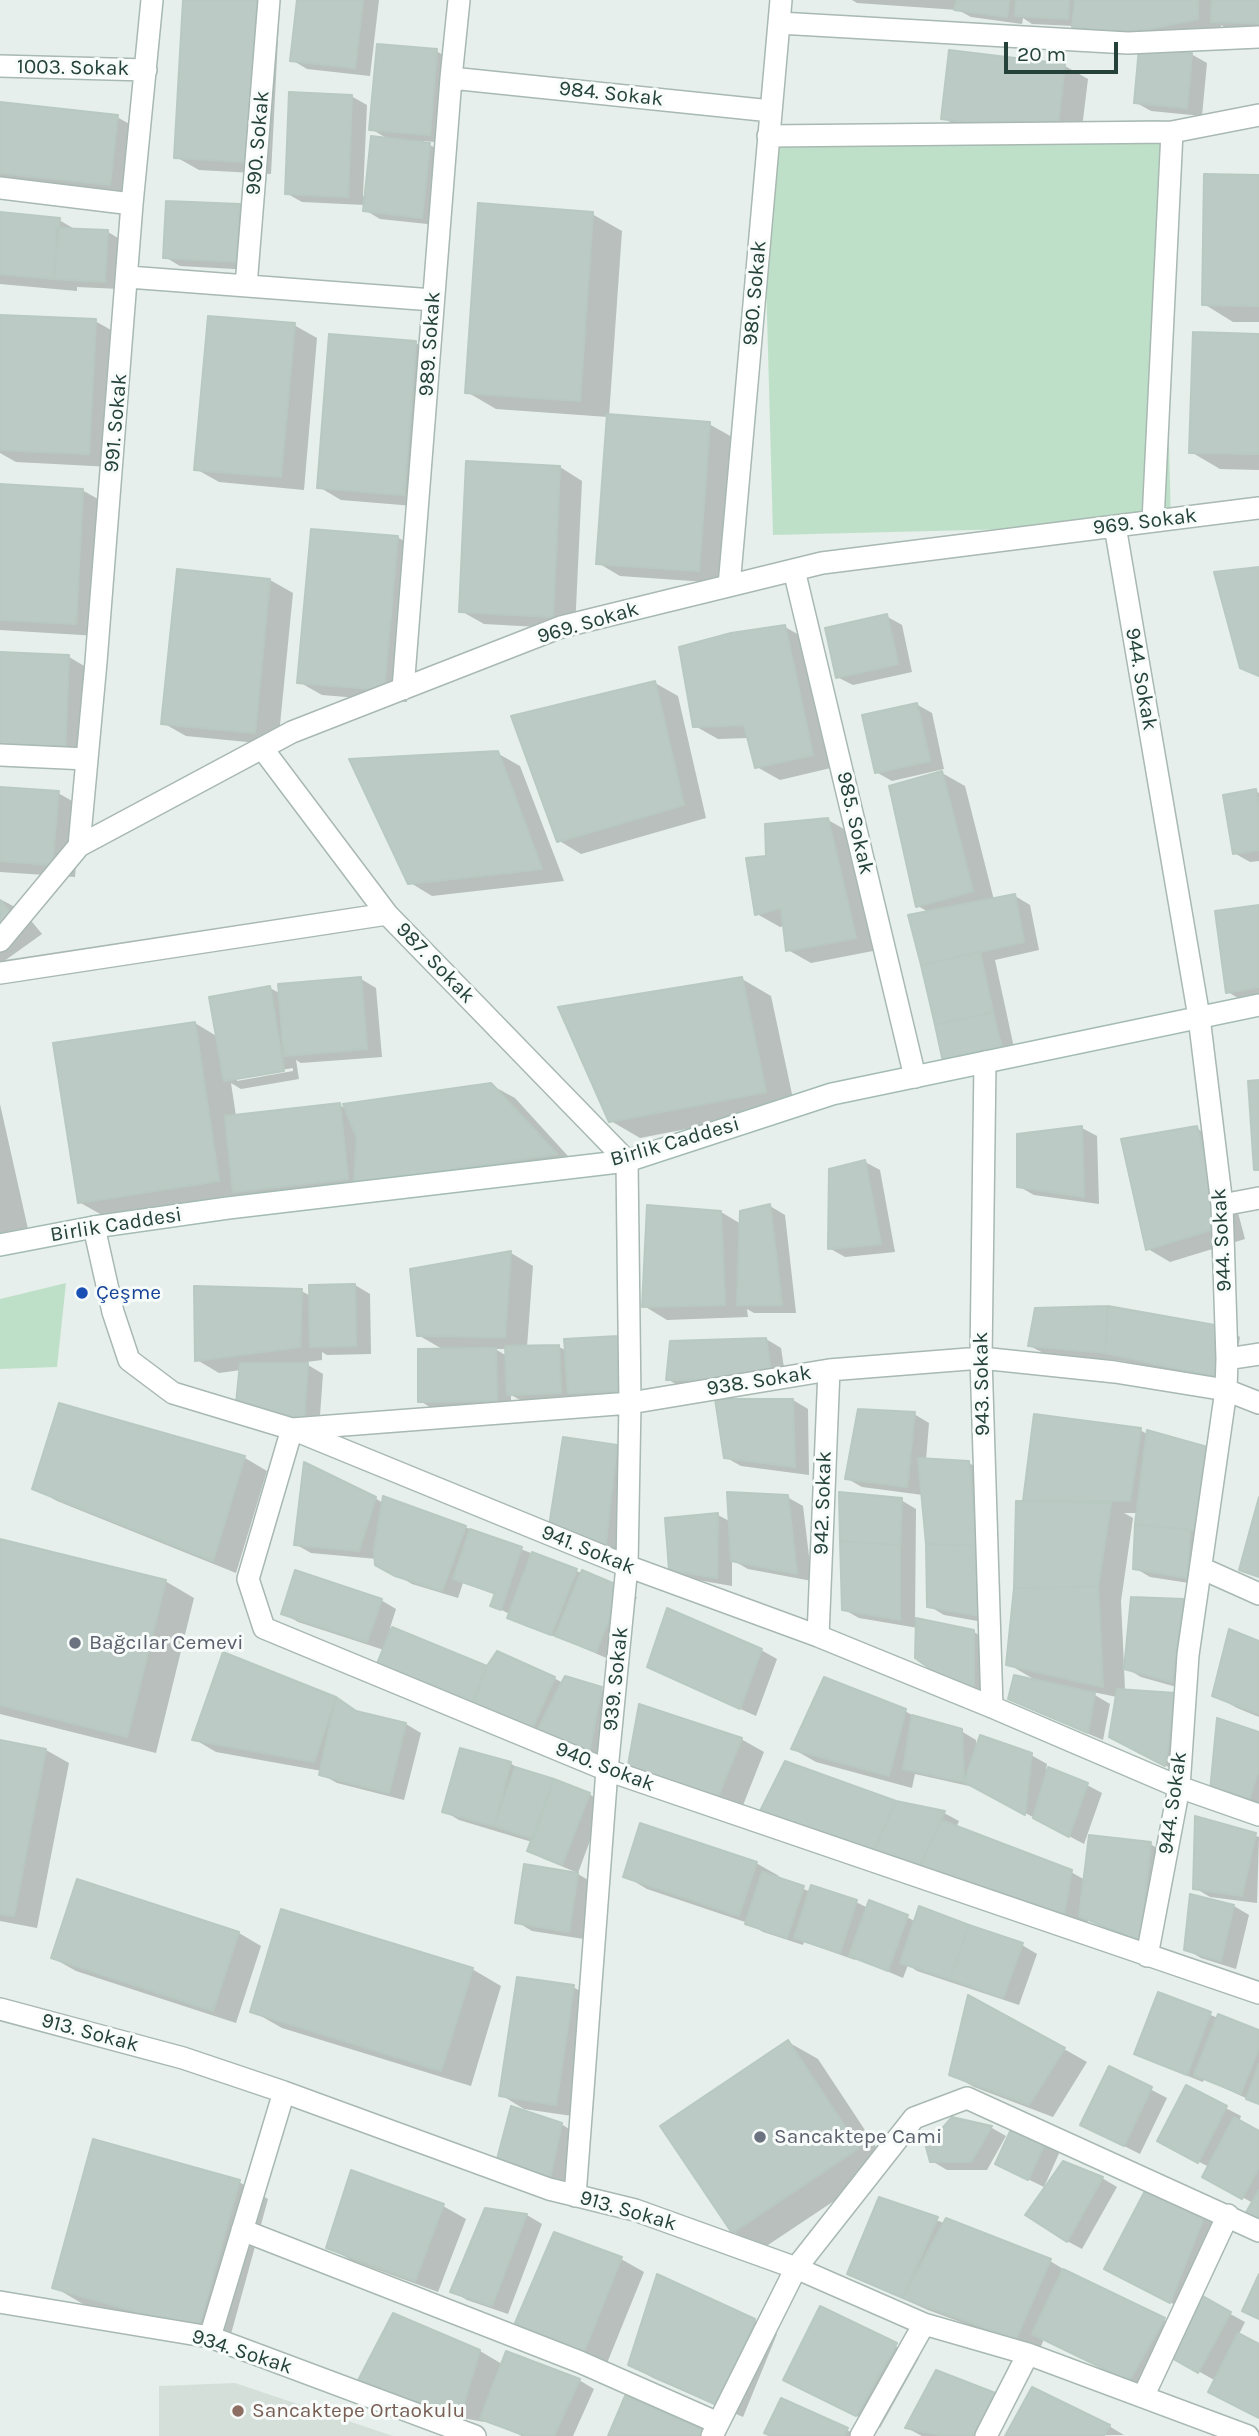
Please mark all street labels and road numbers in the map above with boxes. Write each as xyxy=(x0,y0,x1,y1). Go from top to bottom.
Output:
street label: 1003. Sokak xyxy=(17,54,129,82)
street label: 984. Sokak xyxy=(557,76,665,112)
street label: 990. Sokak xyxy=(241,90,275,196)
street label: 980. Sokak xyxy=(738,239,772,347)
street label: 989. Sokak xyxy=(414,291,446,397)
street label: 991. Sokak xyxy=(99,372,133,474)
street label: 969. Sokak xyxy=(1092,503,1198,541)
street label: 969. Sokak xyxy=(534,596,642,650)
street label: 944. Sokak xyxy=(1120,626,1162,732)
street label: 985. Sokak xyxy=(831,769,879,877)
street label: 987. Sokak xyxy=(390,917,480,1009)
street label: Birlik Caddesi xyxy=(607,1112,743,1172)
street label: 944. Sokak xyxy=(1207,1188,1237,1292)
street label: Birlik Caddesi xyxy=(48,1202,184,1248)
street label: 943. Sokak xyxy=(968,1332,996,1436)
street label: 938. Sokak xyxy=(705,1360,813,1402)
street label: 942. Sokak xyxy=(809,1450,837,1556)
street label: 941. Sokak xyxy=(537,1520,639,1580)
street label: 939. Sokak xyxy=(598,1626,634,1732)
street label: 940. Sokak xyxy=(552,1737,658,1797)
street label: 944. Sokak xyxy=(1153,1750,1193,1856)
street label: 913. Sokak xyxy=(39,2008,141,2058)
street label: 913. Sokak xyxy=(577,2185,679,2237)
street label: 934. Sokak xyxy=(188,2324,296,2380)

